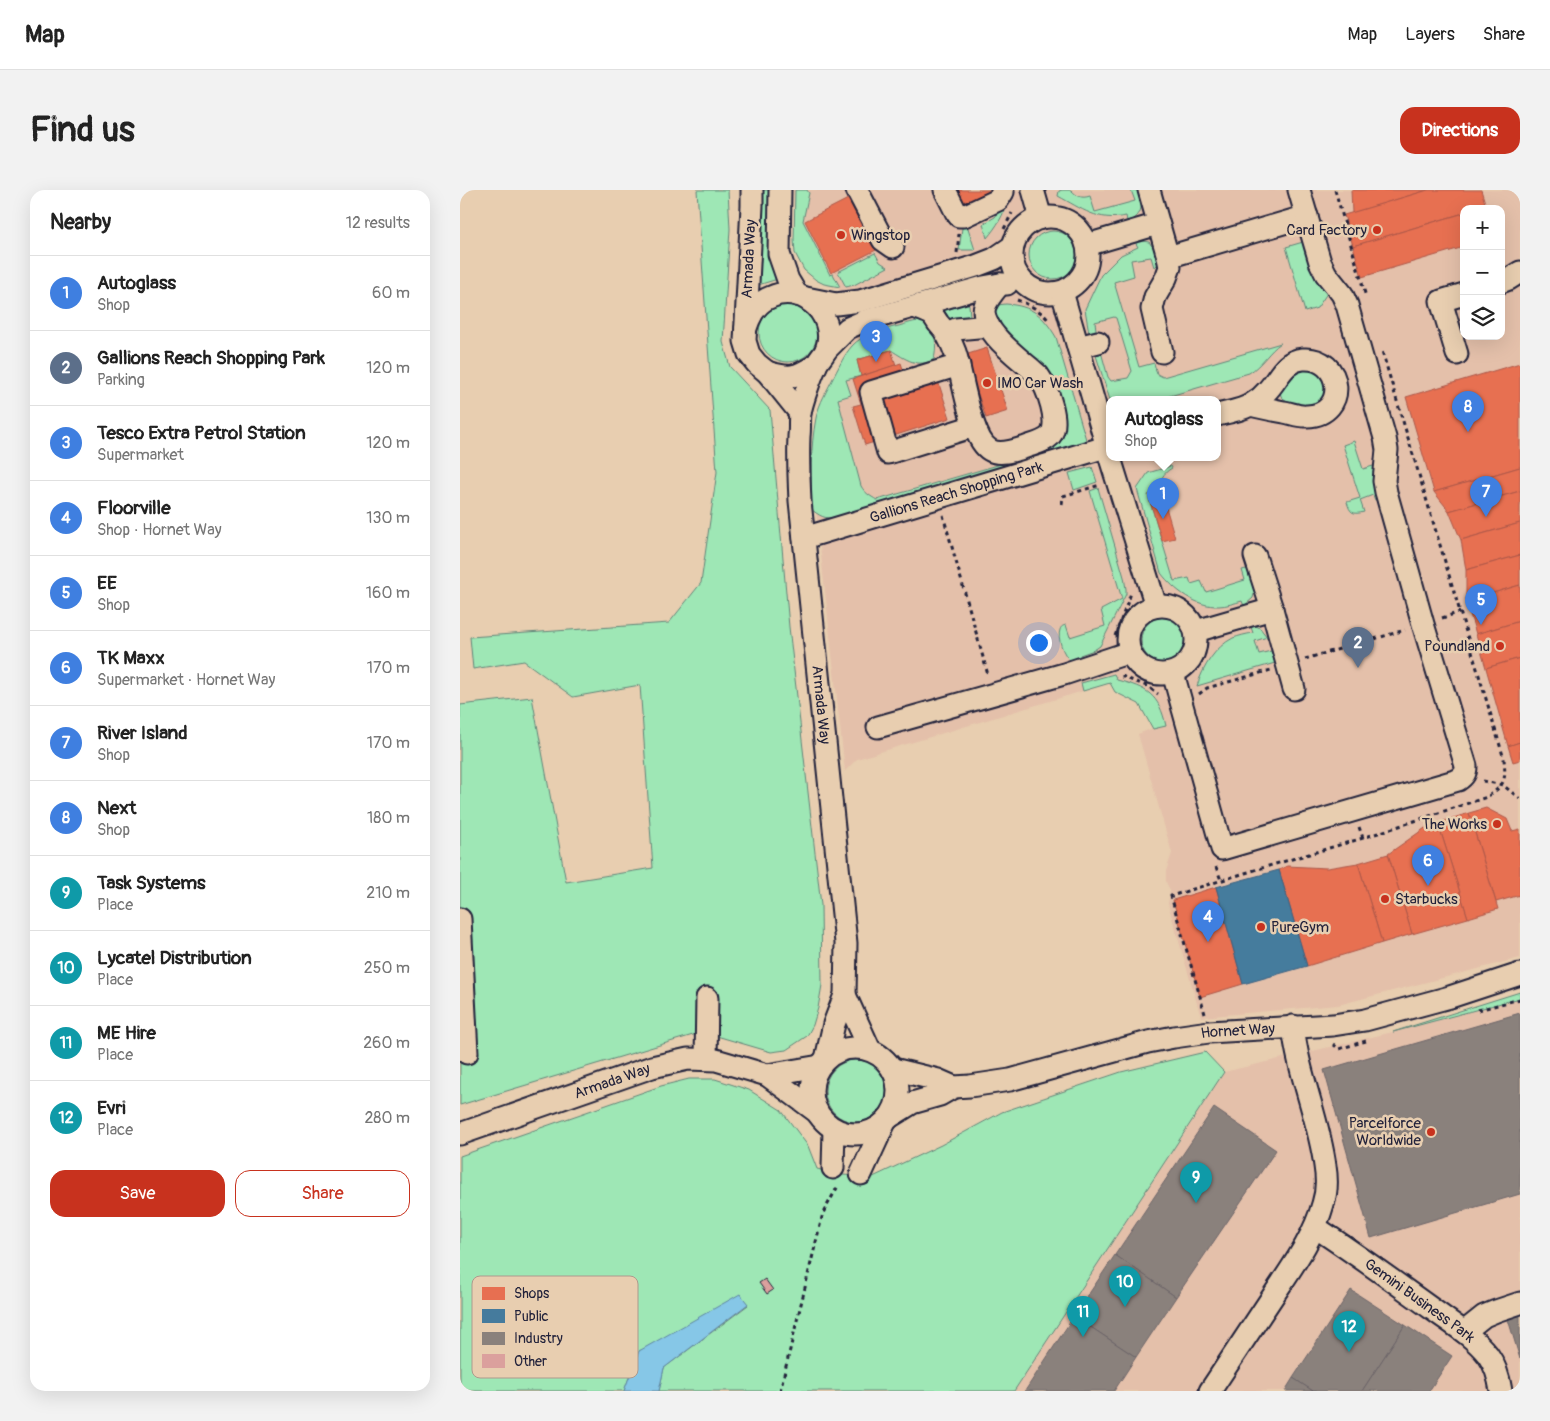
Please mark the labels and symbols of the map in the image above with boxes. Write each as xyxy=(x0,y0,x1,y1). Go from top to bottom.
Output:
street label: Armada Way xyxy=(737,218,761,299)
place label: Card Factory xyxy=(1287,221,1368,240)
marker: Card Factory xyxy=(1371,224,1383,236)
place label: Wingstop xyxy=(851,226,910,245)
marker: Wingstop xyxy=(835,229,847,241)
pin: 3 xyxy=(860,321,892,362)
place label: IMO Car Wash xyxy=(997,374,1083,393)
marker: IMO Car Wash xyxy=(981,377,993,389)
pin: 8 xyxy=(1452,391,1484,432)
street label: Gallions Reach Shopping Park xyxy=(867,457,1046,527)
pin: 7 xyxy=(1470,476,1502,517)
pin: 1 xyxy=(1147,478,1179,519)
pin: 5 xyxy=(1465,584,1497,625)
pin: 2 xyxy=(1342,627,1374,668)
your location xyxy=(1026,630,1052,656)
place label: Poundland xyxy=(1424,637,1490,656)
marker: Poundland xyxy=(1494,640,1506,652)
street label: Armada Way xyxy=(808,664,835,746)
place label: The Works xyxy=(1422,815,1487,834)
marker: The Works xyxy=(1491,818,1503,830)
pin: 6 xyxy=(1412,845,1444,886)
place label: Starbucks xyxy=(1395,890,1458,909)
marker: Starbucks xyxy=(1379,893,1391,905)
pin: 4 xyxy=(1192,901,1224,942)
place label: PureGym xyxy=(1271,918,1329,937)
marker: PureGym xyxy=(1255,921,1267,933)
street label: Hornet Way xyxy=(1199,1019,1276,1043)
street label: Armada Way xyxy=(571,1059,653,1103)
place label: Parcelforce Worldwide xyxy=(1349,1114,1422,1150)
marker: Parcelforce Worldwide xyxy=(1425,1126,1437,1138)
pin: 9 xyxy=(1180,1162,1212,1203)
street label: Gemini Business Park xyxy=(1361,1254,1480,1347)
pin: 10 xyxy=(1109,1266,1141,1307)
legend xyxy=(472,1276,638,1378)
text: Shops xyxy=(514,1285,550,1302)
pin: 11 xyxy=(1067,1296,1099,1337)
text: Public xyxy=(514,1308,549,1325)
pin: 12 xyxy=(1333,1311,1365,1352)
text: Industry xyxy=(514,1330,563,1347)
text: Other xyxy=(514,1353,547,1370)

